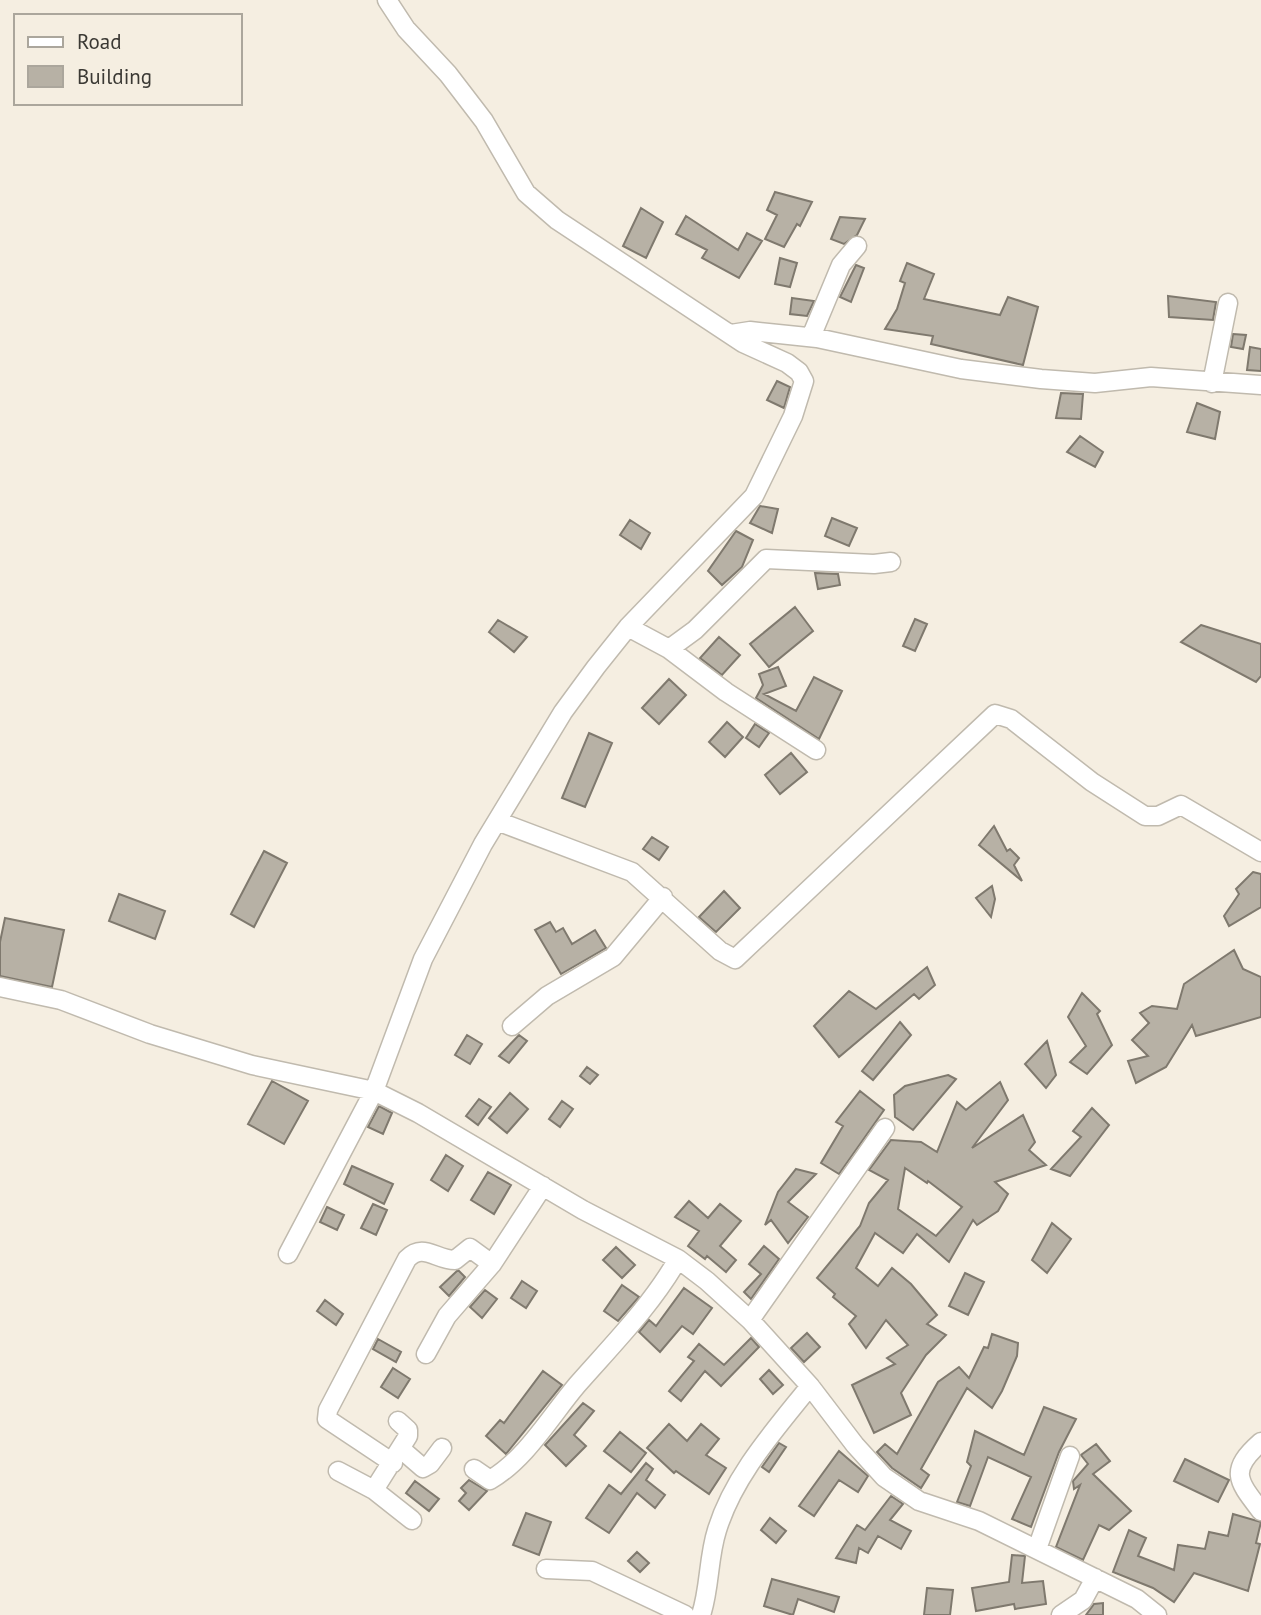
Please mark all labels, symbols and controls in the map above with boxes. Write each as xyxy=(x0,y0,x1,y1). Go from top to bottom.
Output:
legend xyxy=(14,14,242,105)
text: Road xyxy=(77,28,121,55)
text: Building xyxy=(77,63,152,90)

